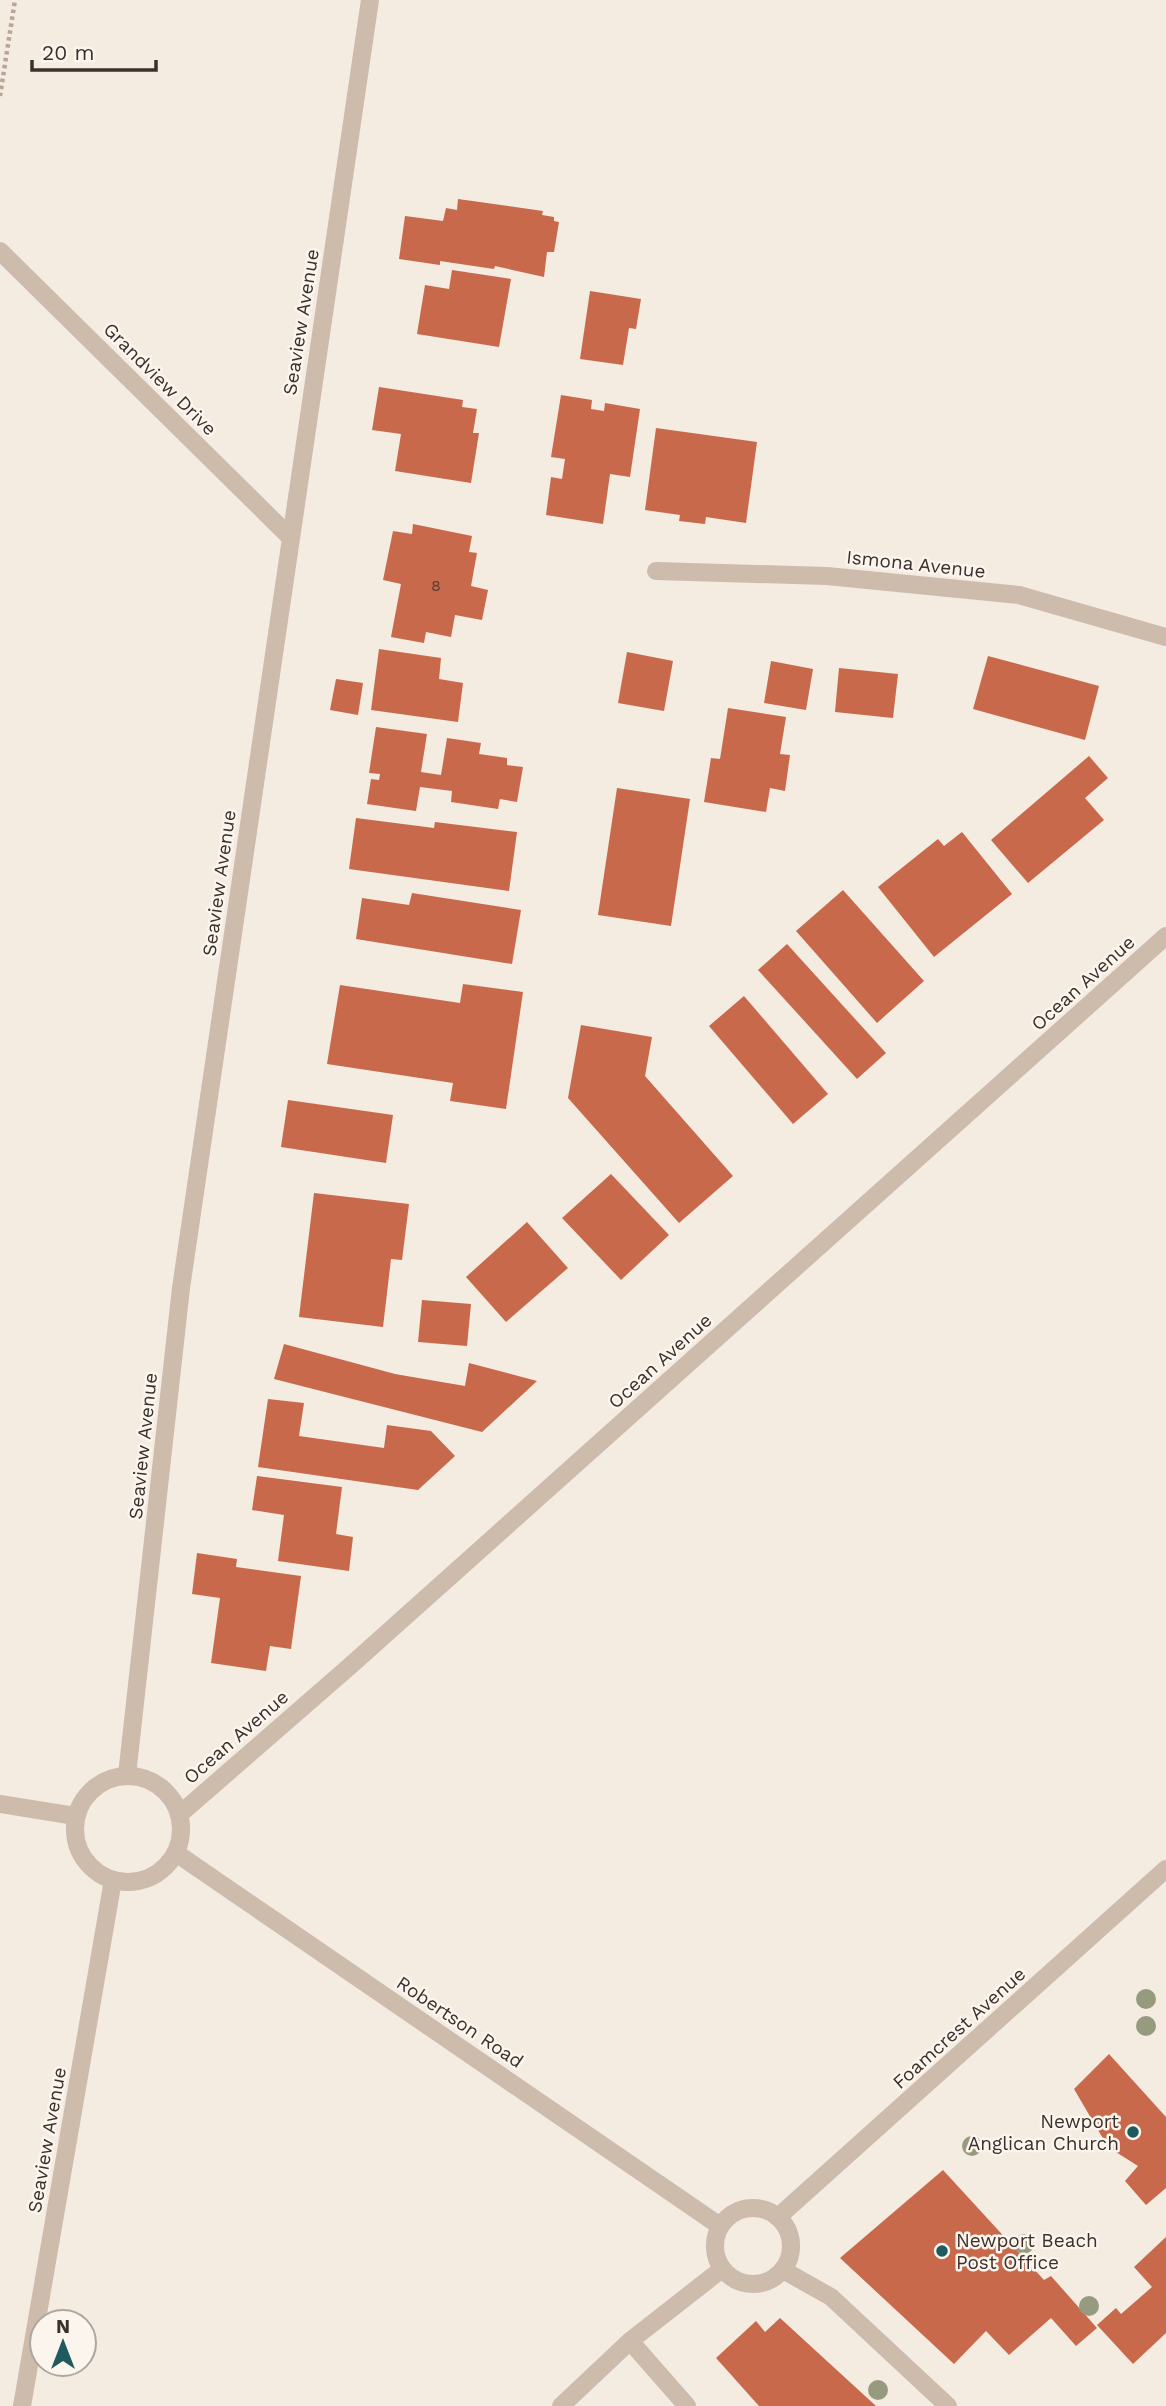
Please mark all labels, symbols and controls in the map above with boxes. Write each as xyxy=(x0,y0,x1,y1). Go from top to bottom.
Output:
scale bar xyxy=(32,28,156,72)
text: 20 m xyxy=(42,40,94,65)
street label: Seaview Avenue xyxy=(278,247,324,397)
street label: Grandview Drive xyxy=(99,318,221,440)
street label: Ismona Avenue xyxy=(845,545,987,583)
house number: 8 xyxy=(431,576,441,595)
street label: Seaview Avenue xyxy=(197,808,241,958)
street label: Ocean Avenue xyxy=(1027,931,1139,1035)
street label: Ocean Avenue xyxy=(604,1309,716,1413)
street label: Seaview Avenue xyxy=(124,1371,162,1521)
street label: Ocean Avenue xyxy=(179,1685,293,1789)
street label: Foamcrest Avenue xyxy=(888,1962,1030,2094)
street label: Robertson Road xyxy=(392,1971,528,2073)
street label: Seaview Avenue xyxy=(23,2065,71,2215)
place label: Newport Anglican Church xyxy=(968,2110,1119,2155)
marker: Newport Anglican Church xyxy=(1125,2124,1141,2140)
place label: Newport Beach Post Office xyxy=(956,2229,1098,2274)
marker: Newport Beach Post Office xyxy=(934,2243,950,2259)
north arrow xyxy=(28,2308,98,2378)
text: N xyxy=(56,2315,70,2338)

